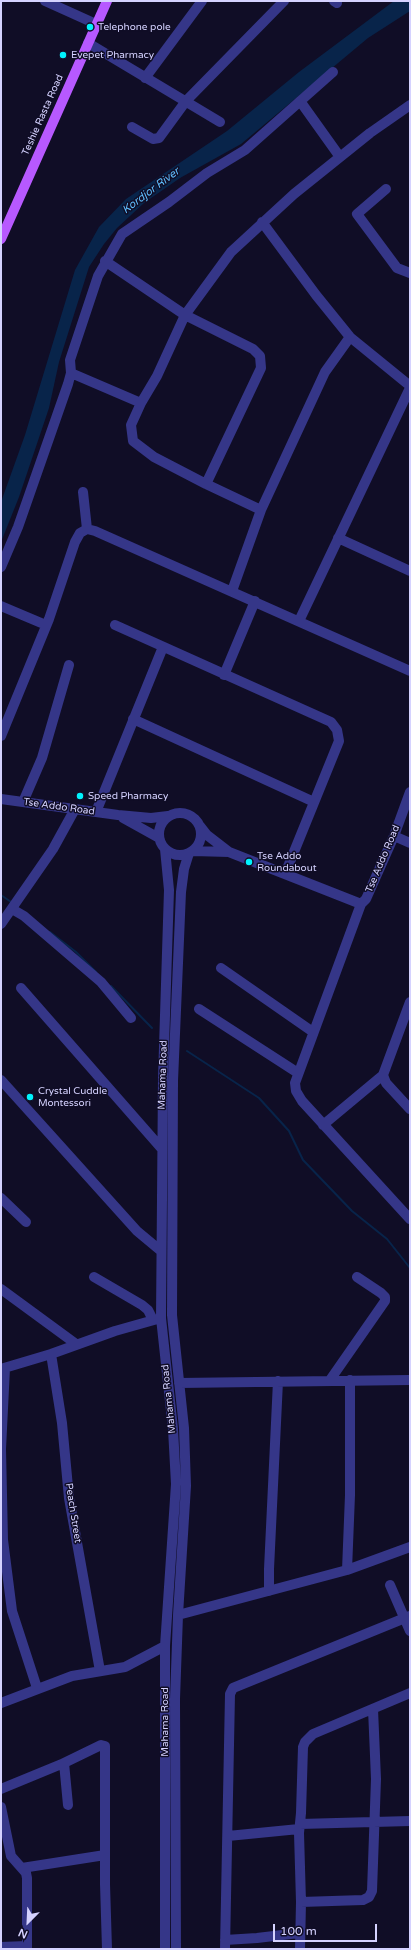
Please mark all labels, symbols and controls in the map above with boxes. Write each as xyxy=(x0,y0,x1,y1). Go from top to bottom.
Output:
place label: Telephone pole xyxy=(98,21,171,33)
marker: Telephone pole xyxy=(85,22,95,32)
place label: Evepet Pharmacy xyxy=(71,49,154,61)
marker: Evepet Pharmacy xyxy=(58,50,68,60)
street label: Teshie Rasta Road xyxy=(20,73,66,157)
water label: Kordjor River xyxy=(120,165,182,217)
place label: Speed Pharmacy xyxy=(88,790,168,802)
marker: Speed Pharmacy xyxy=(75,791,85,801)
street label: Tse Addo Road xyxy=(22,796,96,818)
street label: Tse Addo Road xyxy=(363,823,403,895)
place label: Tse Addo Roundabout xyxy=(257,850,317,874)
marker: Tse Addo Roundabout xyxy=(244,857,254,867)
street label: Mahama Road xyxy=(156,1040,170,1110)
place label: Crystal Cuddle Montessori xyxy=(38,1085,107,1108)
marker: Crystal Cuddle Montessori xyxy=(25,1092,35,1102)
street label: Mahama Road xyxy=(159,1364,179,1434)
street label: Peach Street xyxy=(62,1482,84,1544)
street label: Mahama Road xyxy=(159,1687,171,1757)
north arrow xyxy=(8,1902,48,1942)
scale bar xyxy=(275,1916,379,1942)
text: 100 m xyxy=(280,1924,317,1938)
text: N xyxy=(16,1926,30,1941)

